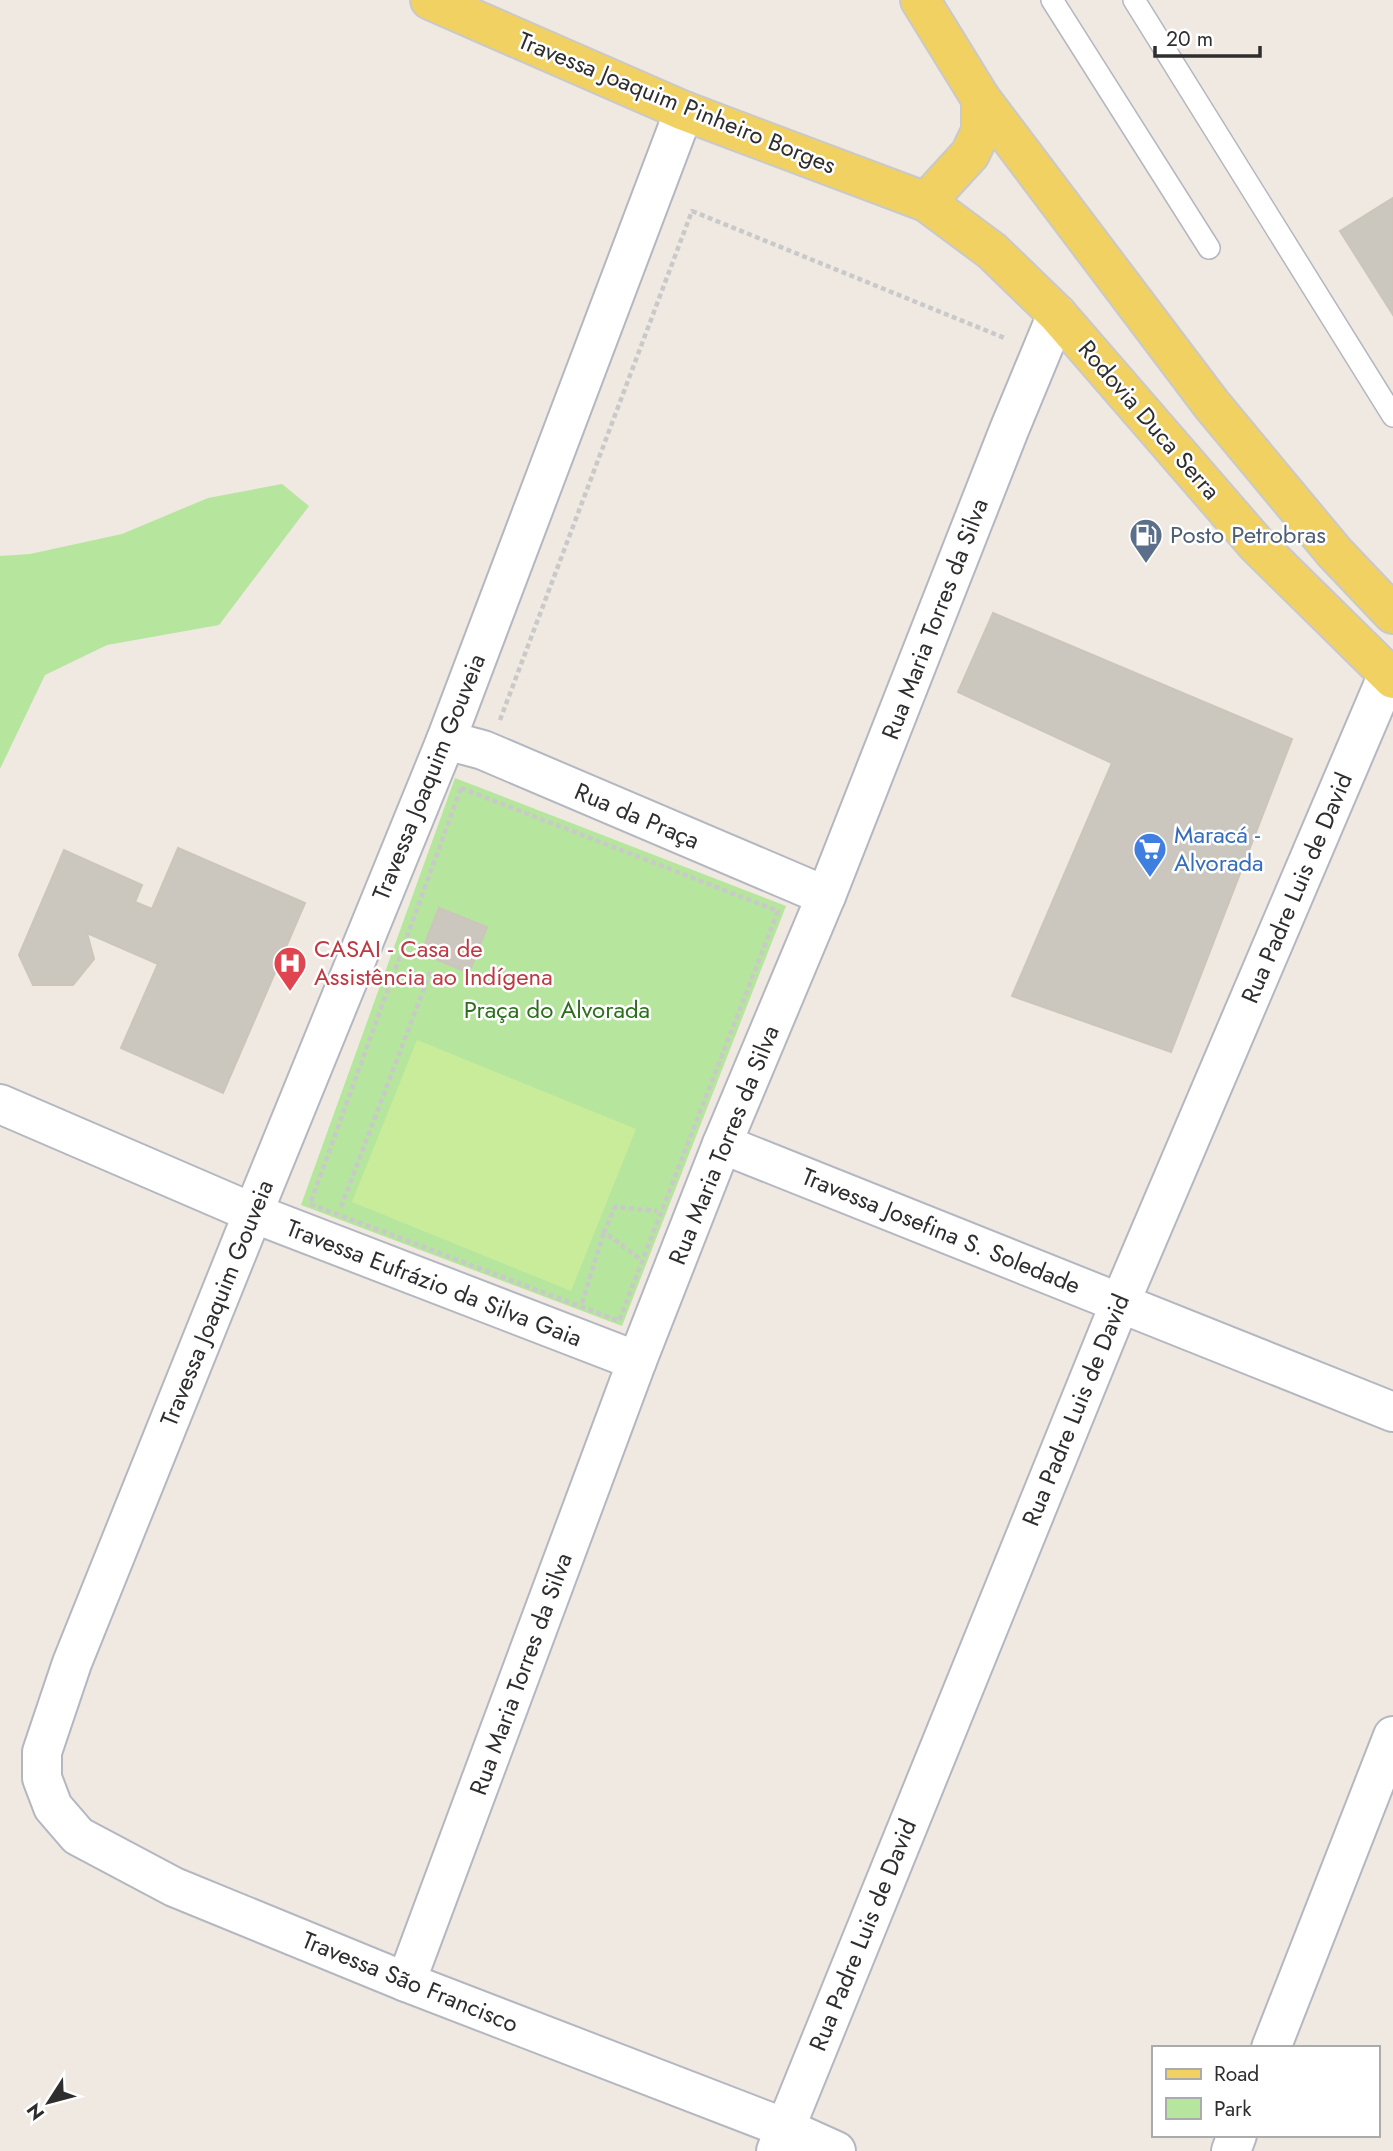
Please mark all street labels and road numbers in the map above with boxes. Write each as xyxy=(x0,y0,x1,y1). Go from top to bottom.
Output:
street label: Travessa Joaquim Pinheiro Borges xyxy=(513,23,841,182)
street label: Rodovia Duca Serra xyxy=(1070,332,1229,507)
street label: Rua Maria Torres da Silva xyxy=(872,493,997,744)
street label: Travessa Joaquim Gouveia xyxy=(363,648,494,905)
street label: Rua Padre Luis de David xyxy=(1232,767,1361,1008)
street label: Rua da Praça xyxy=(569,774,705,858)
street label: Rua Maria Torres da Silva xyxy=(659,1020,788,1270)
street label: Travessa Josefina S. Soledade xyxy=(797,1159,1086,1303)
street label: Travessa Joaquim Gouveia xyxy=(151,1174,282,1431)
street label: Travessa Eufrázio da Silva Gaia xyxy=(281,1210,587,1355)
street label: Rua Padre Luis de David xyxy=(1013,1289,1138,1531)
street label: Rua Maria Torres da Silva xyxy=(460,1548,581,1800)
street label: Rua Padre Luis de David xyxy=(800,1814,925,2056)
street label: Travessa São Francisco xyxy=(297,1922,524,2041)

